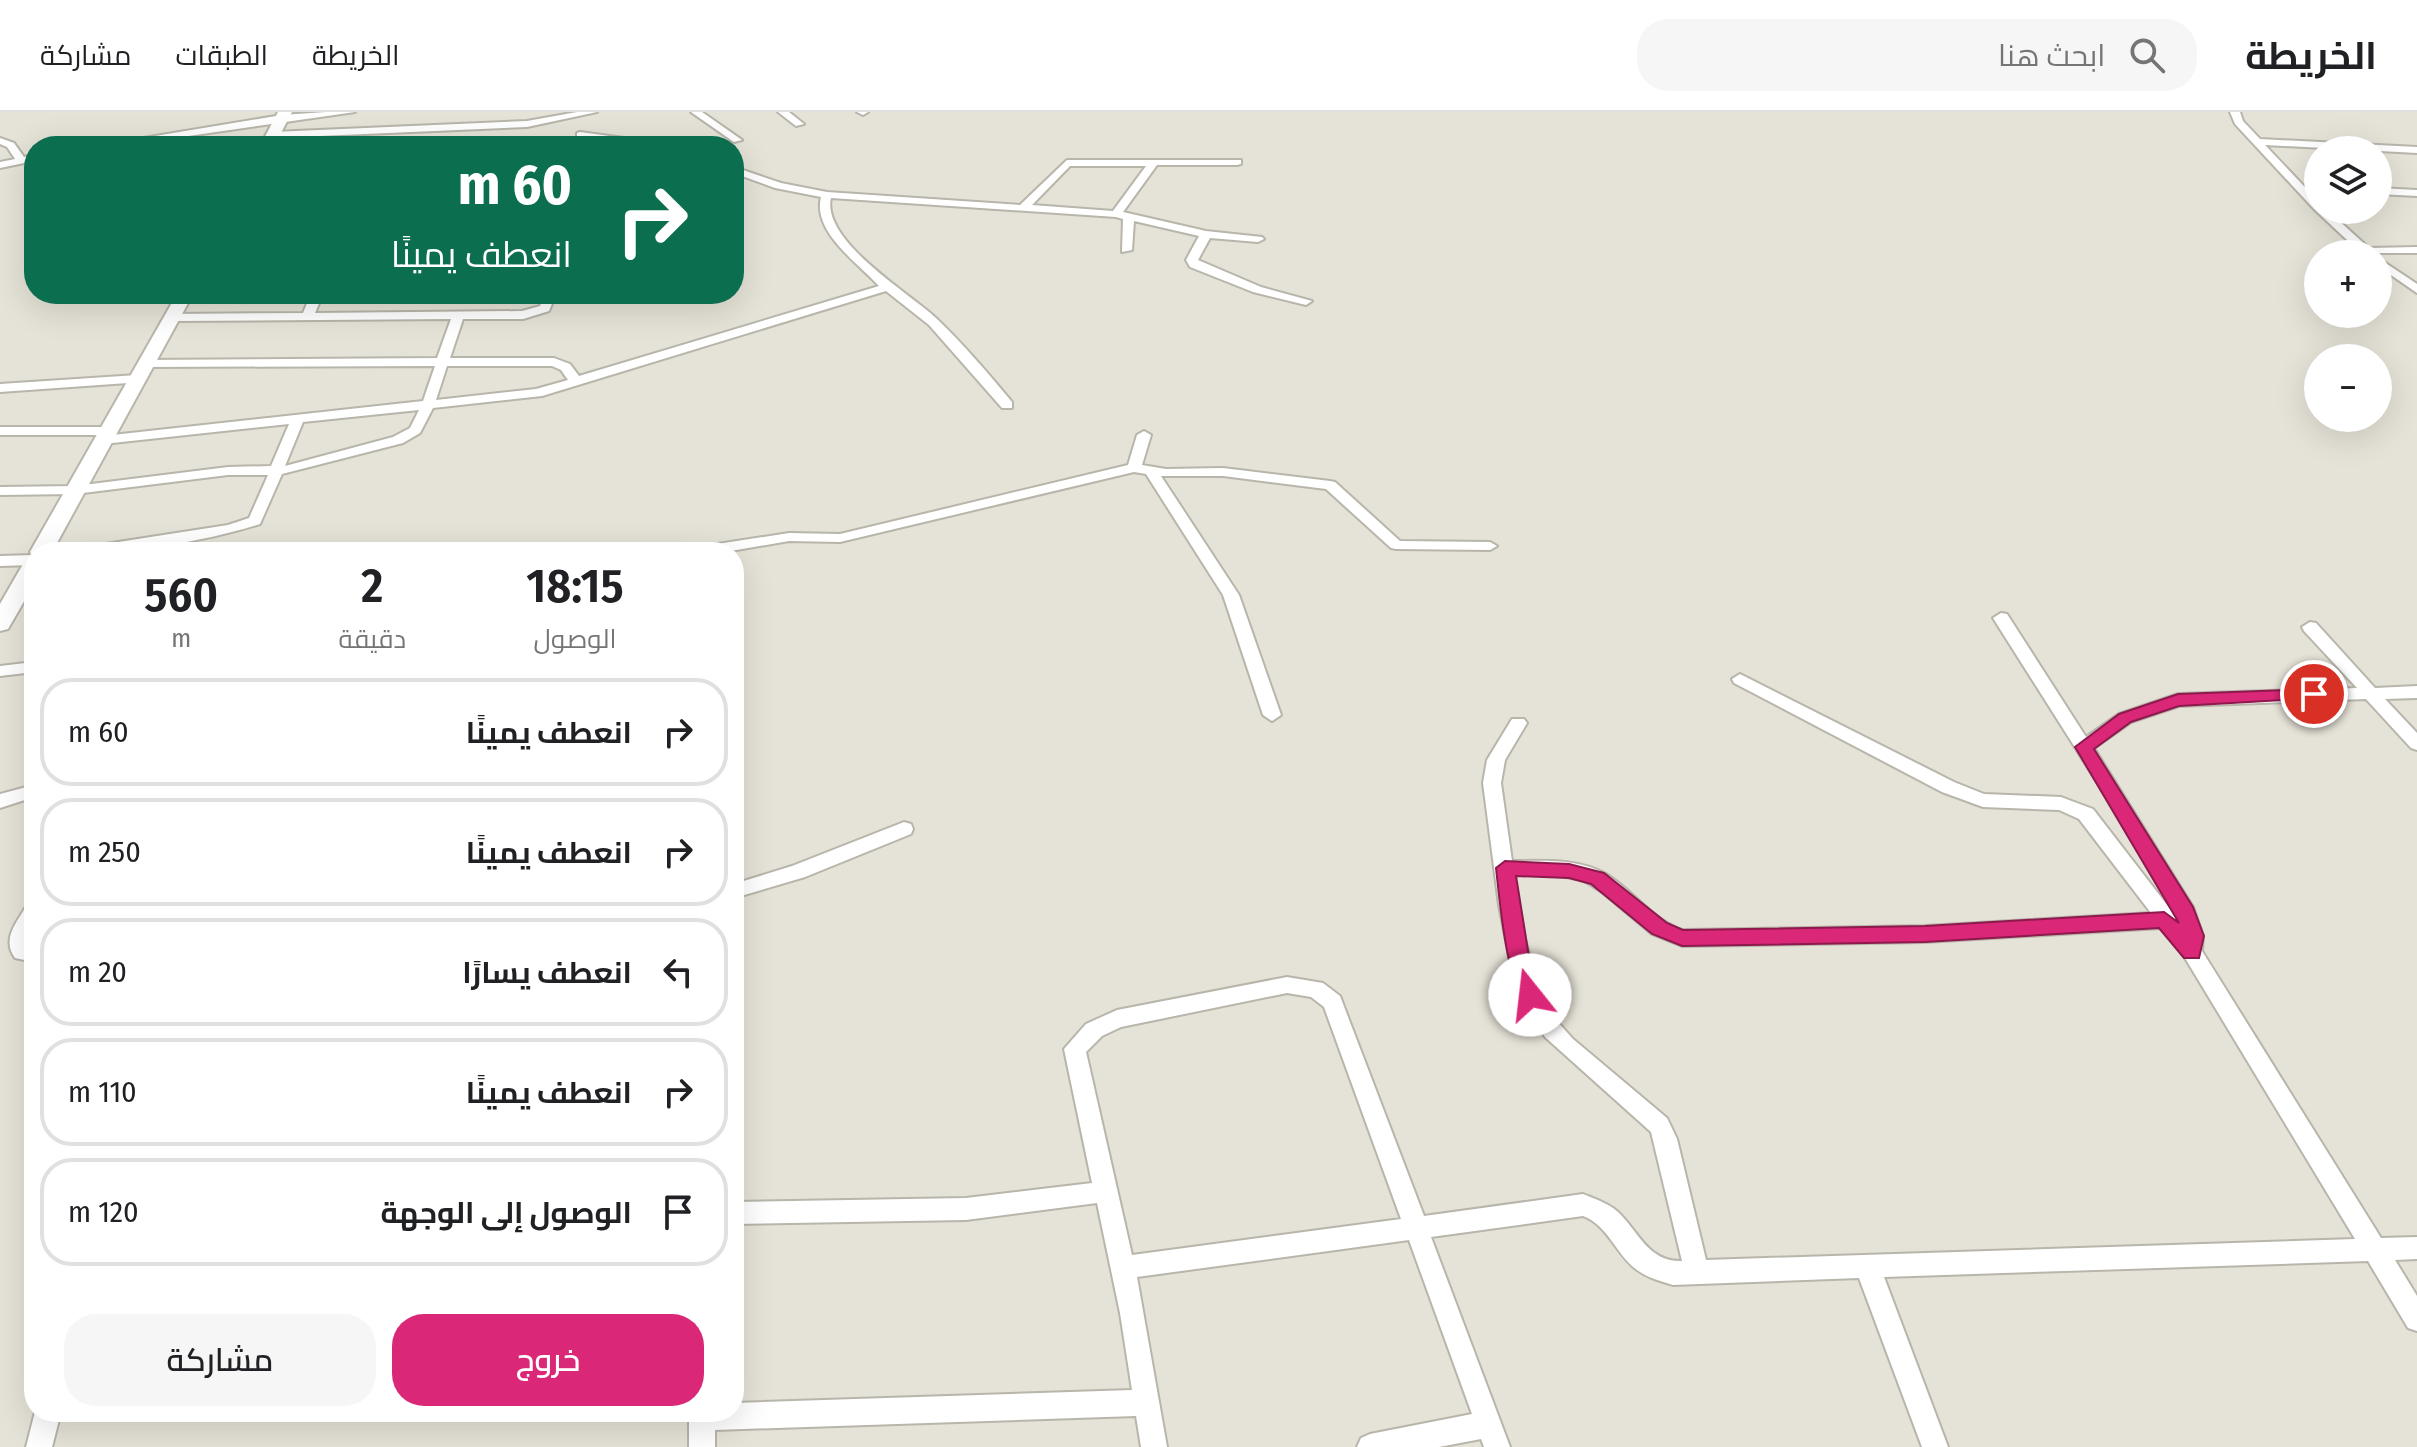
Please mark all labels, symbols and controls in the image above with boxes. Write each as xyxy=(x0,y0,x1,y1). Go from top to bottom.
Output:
search box xyxy=(1637,19,2197,91)
icon: search xyxy=(2125,33,2169,77)
text: الخريطة xyxy=(2245,33,2377,79)
text: ابحث هنا xyxy=(1998,38,2105,74)
text: مشاركة xyxy=(40,39,131,72)
text: الطبقات xyxy=(175,39,268,72)
text: الخريطة xyxy=(312,39,399,72)
map controls xyxy=(2304,136,2392,432)
button: layers xyxy=(2304,136,2392,224)
text: 60 m xyxy=(458,152,572,219)
icon: right xyxy=(600,168,704,272)
text: انعطف يمينًا xyxy=(391,233,572,277)
button: + xyxy=(2304,240,2392,328)
button: − xyxy=(2304,344,2392,432)
text: 2 xyxy=(361,557,383,615)
text: 18:15 xyxy=(526,557,624,615)
text: 560 xyxy=(144,566,218,624)
text: m xyxy=(171,623,191,654)
text: دقيقة xyxy=(338,624,406,655)
text: الوصول xyxy=(534,624,616,655)
pin xyxy=(2280,660,2348,728)
icon: arrive xyxy=(2292,672,2336,716)
icon: right xyxy=(656,710,700,754)
text: 60 m xyxy=(68,714,129,750)
text: انعطف يمينًا xyxy=(466,715,632,751)
icon: right xyxy=(656,830,700,874)
text: 250 m xyxy=(68,834,141,870)
text: انعطف يمينًا xyxy=(466,835,632,871)
icon: left xyxy=(656,950,700,994)
position arrow xyxy=(1488,953,1572,1037)
text: 20 m xyxy=(68,954,127,990)
text: انعطف يسارًا xyxy=(462,955,632,991)
icon: right xyxy=(656,1070,700,1114)
text: 110 m xyxy=(68,1074,137,1110)
text: انعطف يمينًا xyxy=(466,1075,632,1111)
icon: arrive xyxy=(656,1190,700,1234)
text: 120 m xyxy=(68,1194,139,1230)
text: الوصول إلى الوجهة xyxy=(381,1195,632,1231)
button: مشاركة xyxy=(64,1314,376,1406)
button: خروج xyxy=(392,1314,704,1406)

